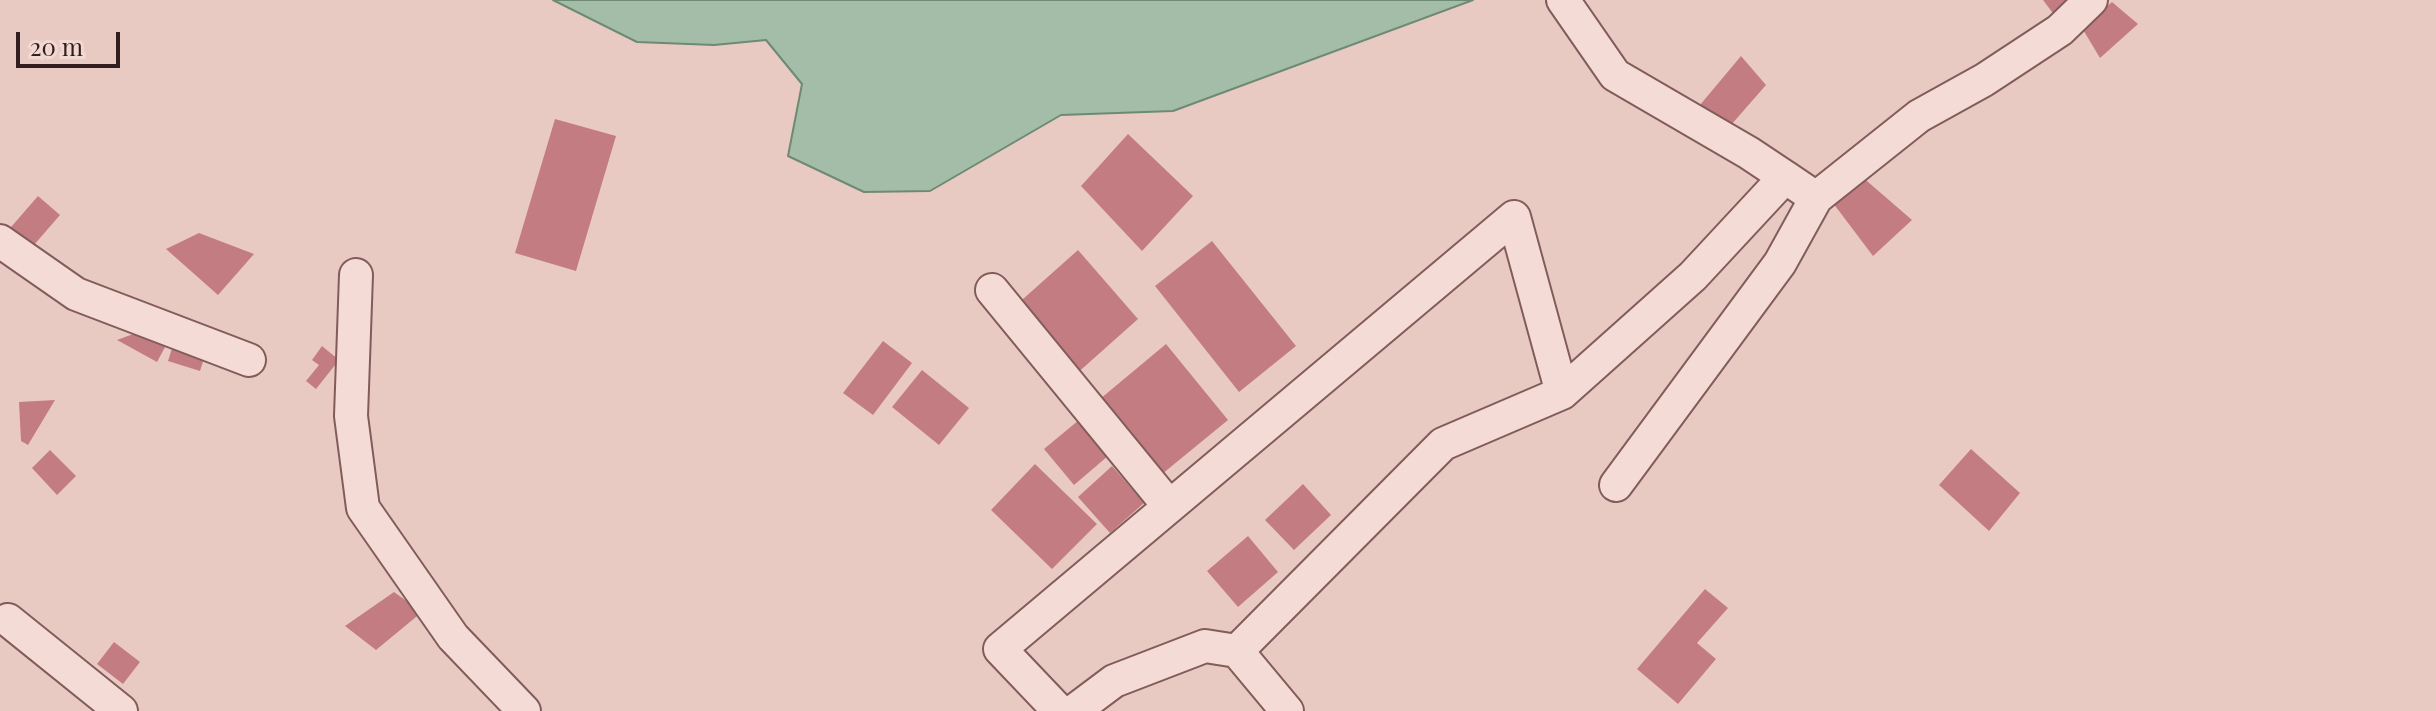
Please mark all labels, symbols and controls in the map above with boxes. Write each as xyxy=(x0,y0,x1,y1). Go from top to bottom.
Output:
scale bar xyxy=(20,16,124,66)
text: 20 m xyxy=(30,30,83,62)

